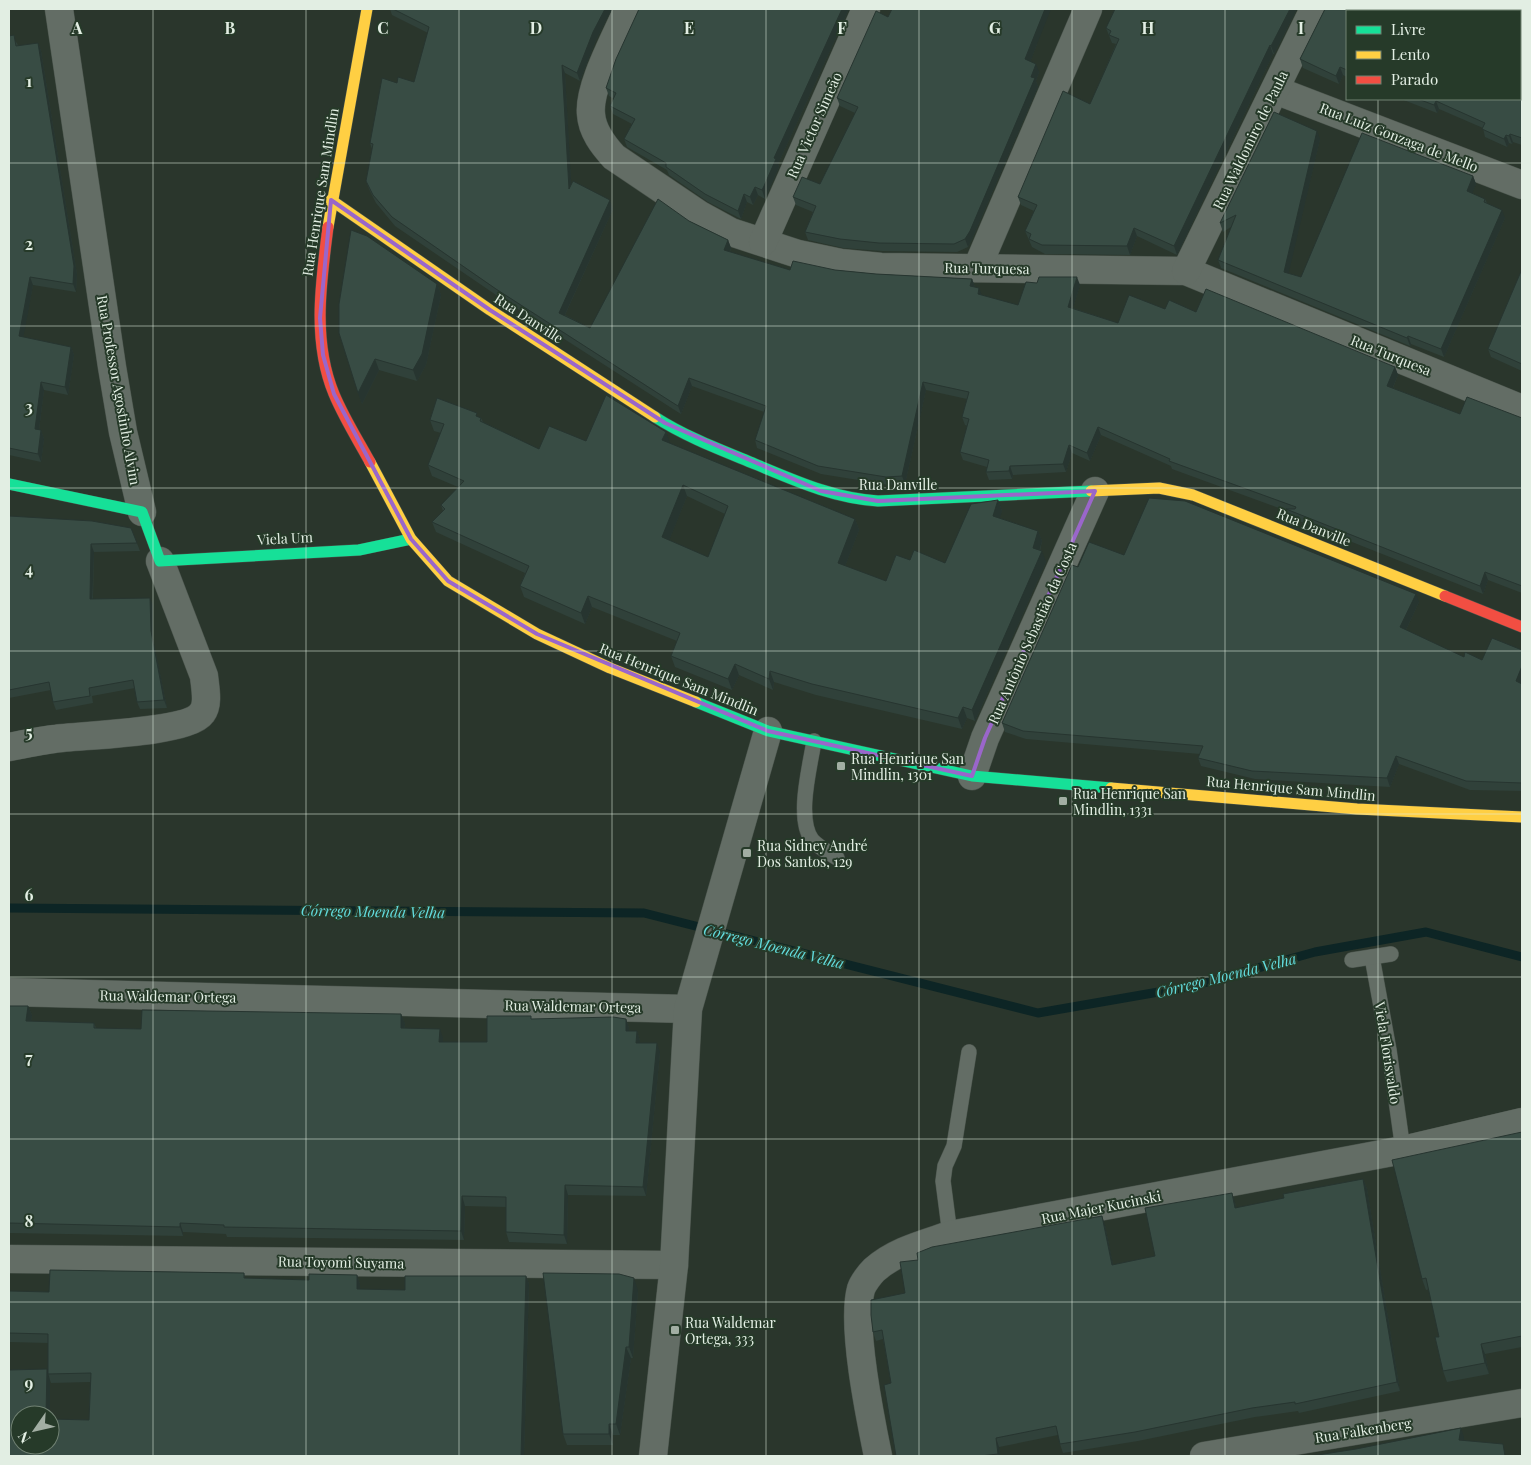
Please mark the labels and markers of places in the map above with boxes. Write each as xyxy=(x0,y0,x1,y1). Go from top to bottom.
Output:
place label: Rua Henrique San Mindlin, 1301 xyxy=(851,749,965,784)
marker: Rua Henrique San Mindlin, 1301 xyxy=(835,760,847,772)
place label: Rua Henrique San Mindlin, 1331 xyxy=(1073,784,1187,819)
marker: Rua Henrique San Mindlin, 1331 xyxy=(1057,795,1069,807)
place label: Rua Sidney André Dos Santos, 129 xyxy=(757,836,868,871)
marker: Rua Sidney André Dos Santos, 129 xyxy=(741,847,753,859)
place label: Rua Waldemar Ortega, 333 xyxy=(685,1313,776,1348)
marker: Rua Waldemar Ortega, 333 xyxy=(669,1324,681,1336)

